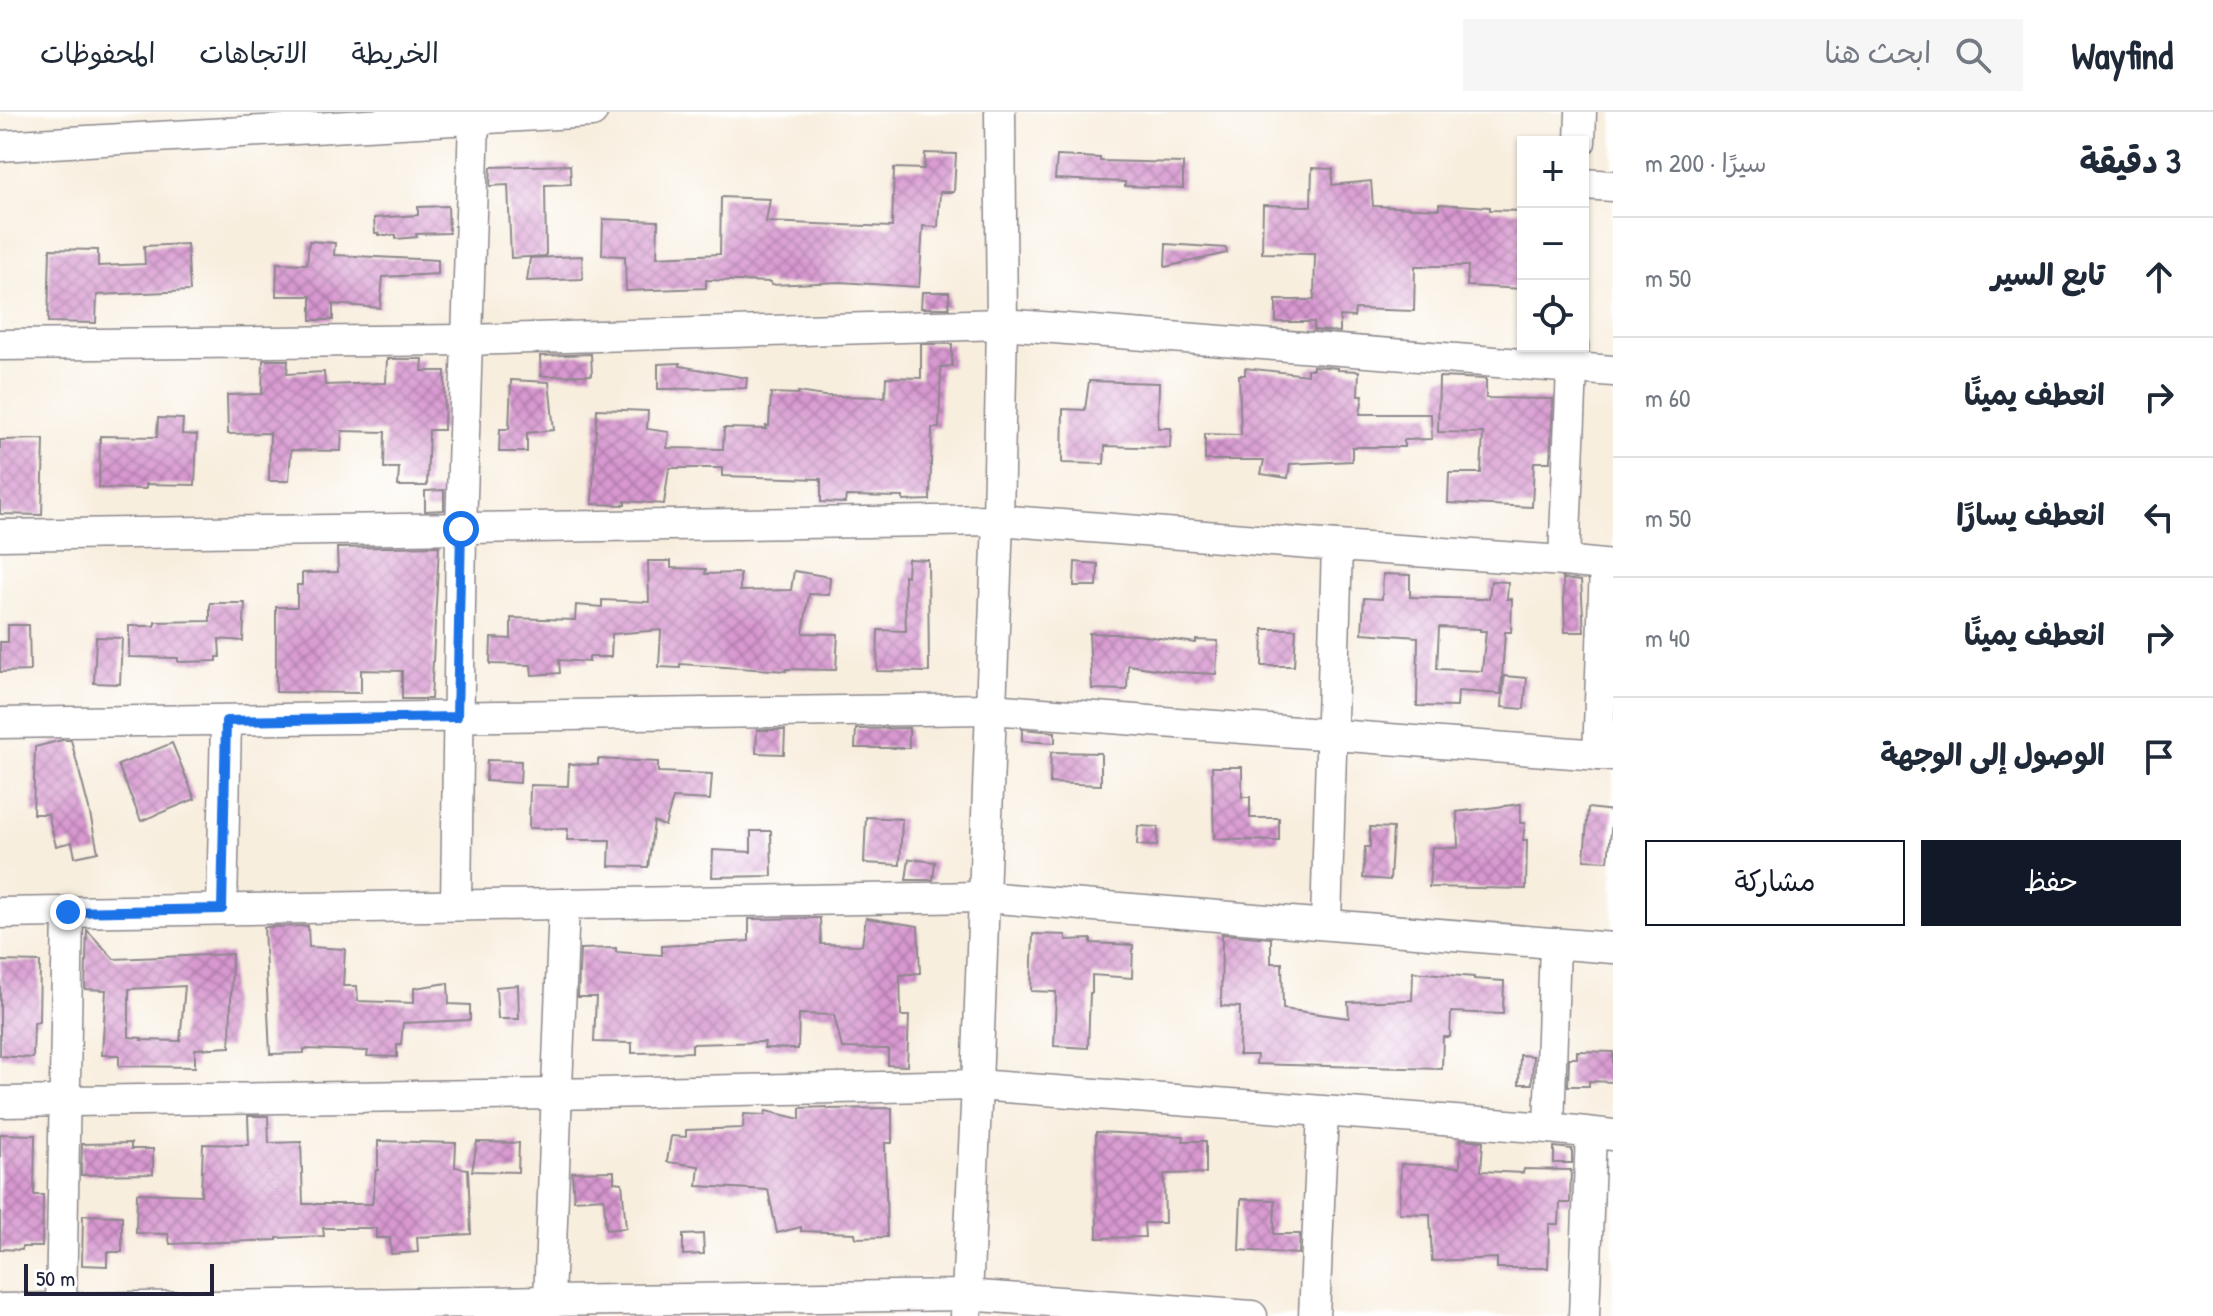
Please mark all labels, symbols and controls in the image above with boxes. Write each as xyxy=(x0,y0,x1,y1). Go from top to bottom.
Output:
search box xyxy=(1463,19,2023,91)
text: Wayfind xyxy=(2071,29,2173,81)
text: ابحث هنا xyxy=(1824,32,1931,72)
icon: search xyxy=(1951,33,1995,77)
text: المحفوظات xyxy=(40,34,155,72)
text: الاتجاهات xyxy=(199,34,307,72)
text: الخريطة xyxy=(351,34,439,72)
map controls xyxy=(1517,136,1589,352)
button: + xyxy=(1517,136,1589,208)
text: 3 دقيقة xyxy=(2080,138,2181,184)
text: سيرًا · 200 m xyxy=(1645,145,1767,180)
button: − xyxy=(1517,208,1589,280)
text: تابع السير xyxy=(1991,254,2105,294)
icon: ahead xyxy=(2137,255,2181,299)
text: 50 m xyxy=(1645,260,1691,295)
button: locate xyxy=(1517,280,1589,352)
text: انعطف يمينًا xyxy=(1964,374,2105,414)
icon: right xyxy=(2137,375,2181,419)
text: 60 m xyxy=(1645,380,1691,415)
text: انعطف يسارًا xyxy=(1956,494,2105,534)
icon: left xyxy=(2137,495,2181,539)
text: 50 m xyxy=(1645,500,1691,535)
route start xyxy=(443,511,479,547)
text: انعطف يمينًا xyxy=(1964,614,2105,654)
icon: right xyxy=(2137,615,2181,659)
text: 40 m xyxy=(1645,620,1690,655)
text: الوصول إلى الوجهة xyxy=(1880,734,2105,774)
icon: arrive xyxy=(2137,735,2181,779)
button: مشاركة xyxy=(1645,840,1905,926)
button: حفظ xyxy=(1921,840,2181,926)
route end xyxy=(50,894,86,930)
scale bar xyxy=(24,1260,214,1296)
text: 50 m xyxy=(36,1263,75,1293)

